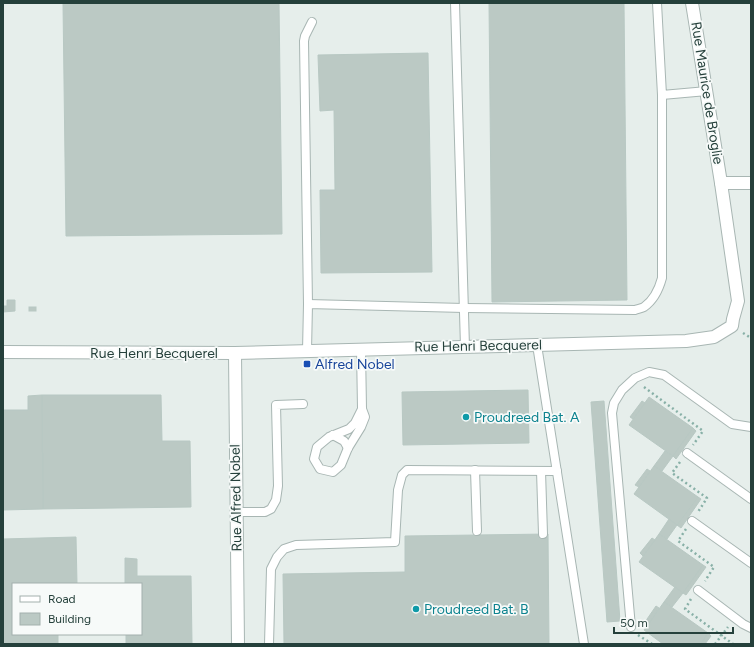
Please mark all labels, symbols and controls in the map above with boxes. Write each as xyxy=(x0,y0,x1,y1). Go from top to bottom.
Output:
street label: Rue Maurice de Broglie xyxy=(687,21,727,166)
street label: Rue Henri Becquerel xyxy=(414,336,542,356)
street label: Rue Henri Becquerel xyxy=(90,345,218,362)
place label: Alfred Nobel xyxy=(315,356,395,373)
marker: Alfred Nobel xyxy=(302,359,312,369)
place label: Proudreed Bat. A xyxy=(474,409,580,426)
marker: Proudreed Bat. A xyxy=(461,412,471,422)
street label: Rue Alfred Nobel xyxy=(227,444,245,552)
legend xyxy=(12,583,142,635)
text: Road xyxy=(48,592,76,606)
place label: Proudreed Bat. B xyxy=(424,601,529,618)
marker: Proudreed Bat. B xyxy=(411,604,421,614)
scale bar xyxy=(614,609,733,635)
text: Building xyxy=(48,612,91,626)
text: 50 m xyxy=(620,616,648,630)

